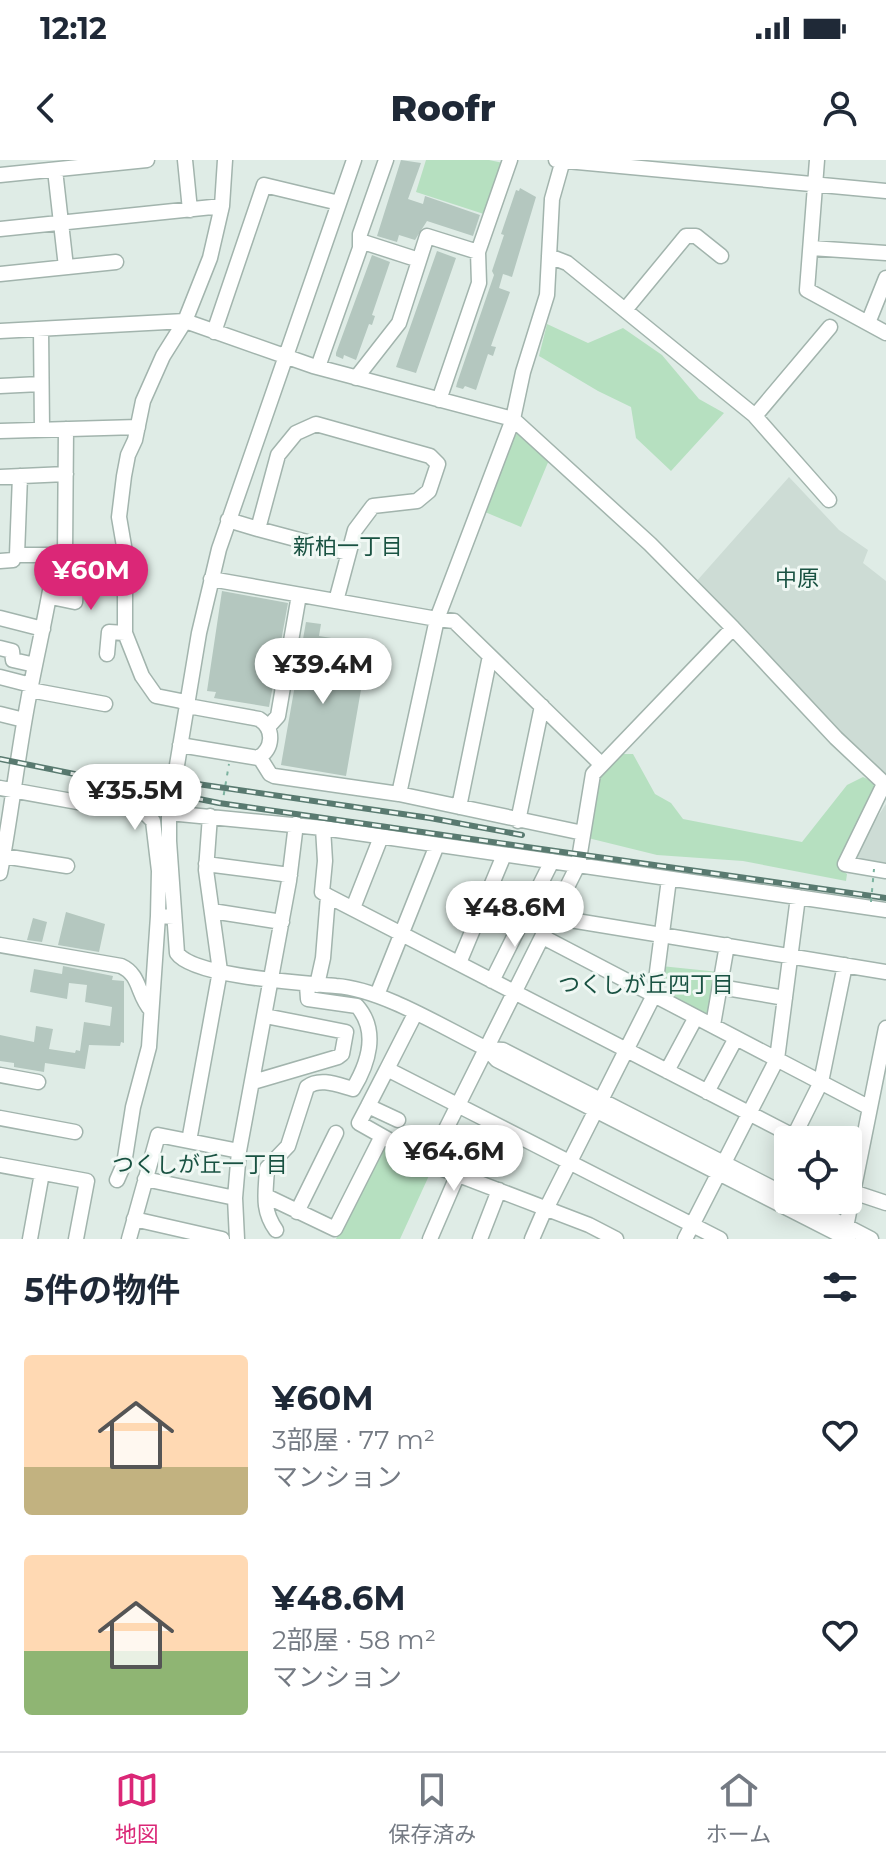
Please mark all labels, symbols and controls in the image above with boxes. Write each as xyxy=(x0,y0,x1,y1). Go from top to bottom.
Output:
text: 12:12 xyxy=(40,10,107,47)
icon: back xyxy=(24,86,68,130)
text: Roofr xyxy=(390,86,496,130)
icon: person xyxy=(818,86,862,130)
district label: 新柏一丁目 xyxy=(293,533,403,560)
pin: ¥60M xyxy=(44,544,138,612)
text: ¥60M xyxy=(52,554,130,586)
district label: 中原 xyxy=(775,565,819,592)
pin: ¥39.4M xyxy=(258,638,388,706)
text: ¥39.4M xyxy=(273,648,373,680)
pin: ¥35.5M xyxy=(70,764,200,832)
text: ¥35.5M xyxy=(86,774,184,806)
pin: ¥48.6M xyxy=(450,881,580,949)
text: ¥48.6M xyxy=(464,891,566,923)
district label: つくしが丘四丁目 xyxy=(558,971,734,998)
pin: ¥64.6M xyxy=(389,1125,519,1193)
map controls xyxy=(774,1126,862,1214)
button: locate xyxy=(774,1126,862,1214)
text: ¥64.6M xyxy=(403,1135,505,1167)
district label: つくしが丘一丁目 xyxy=(112,1151,288,1178)
icon: filters xyxy=(818,1265,862,1309)
text: 5件の物件 xyxy=(24,1269,180,1311)
text: ¥60M xyxy=(272,1377,374,1419)
icon: home xyxy=(88,1387,184,1483)
icon: heart xyxy=(818,1413,862,1457)
text: 3部屋 · 77 m² xyxy=(272,1424,435,1456)
text: マンション xyxy=(272,1461,402,1493)
text: ¥48.6M xyxy=(272,1577,406,1619)
icon: home xyxy=(88,1587,184,1683)
icon: heart xyxy=(818,1613,862,1657)
text: 2部屋 · 58 m² xyxy=(272,1624,436,1656)
text: マンション xyxy=(272,1661,402,1693)
tab: 地図 xyxy=(115,1768,159,1848)
tab: 保存済み xyxy=(388,1768,476,1848)
tab: ホーム xyxy=(706,1768,771,1848)

